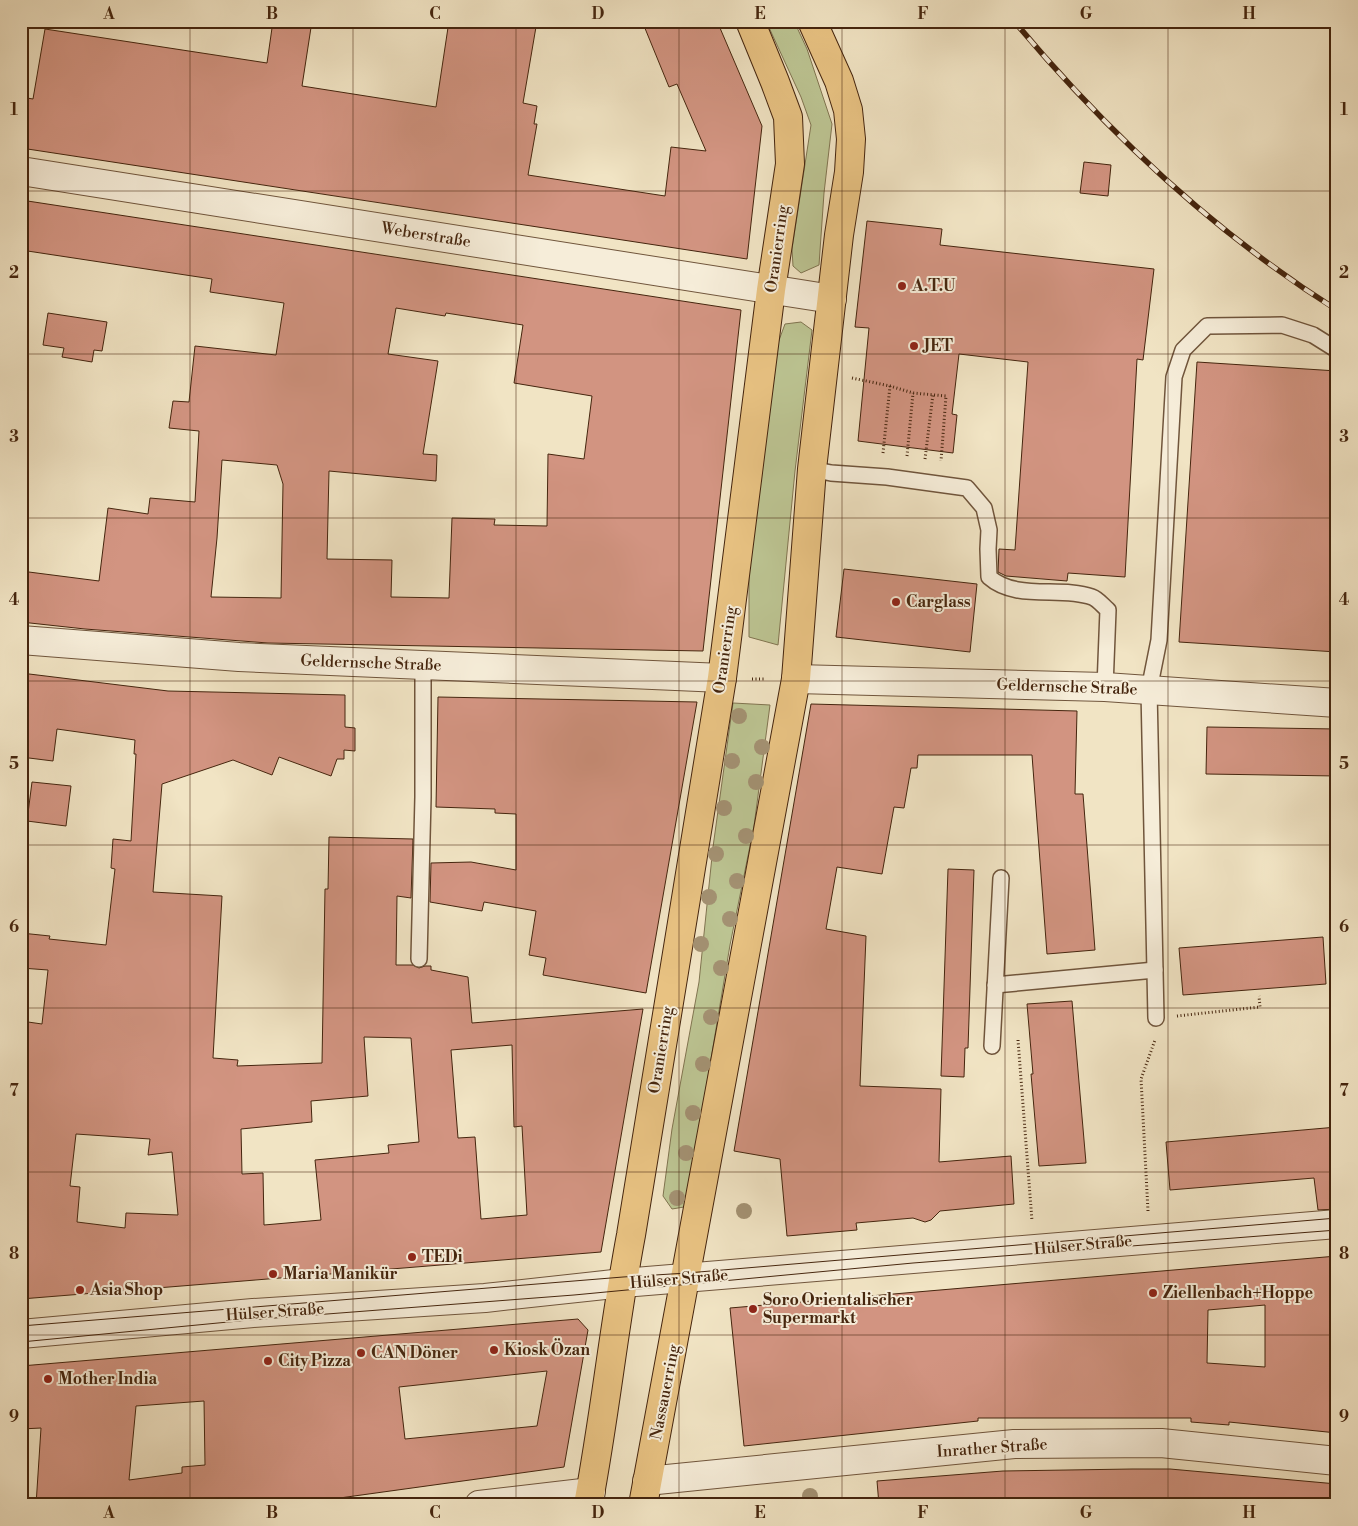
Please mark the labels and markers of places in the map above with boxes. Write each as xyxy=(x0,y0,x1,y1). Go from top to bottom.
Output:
place label: A.T.U xyxy=(911,276,956,296)
marker: A.T.U xyxy=(896,280,908,292)
place label: JET xyxy=(922,336,953,356)
marker: JET xyxy=(908,340,920,352)
place label: Carglass xyxy=(906,592,971,612)
marker: Carglass xyxy=(890,596,902,608)
place label: TEDi xyxy=(422,1247,463,1267)
marker: TEDi xyxy=(406,1251,418,1263)
place label: Maria Manikür xyxy=(283,1264,398,1284)
marker: Maria Manikür xyxy=(267,1268,279,1280)
place label: Asia Shop xyxy=(89,1280,163,1300)
place label: Ziellenbach+Hoppe xyxy=(1163,1283,1314,1303)
marker: Asia Shop xyxy=(74,1284,86,1296)
marker: Ziellenbach+Hoppe xyxy=(1147,1287,1159,1299)
place label: Soro Orientalischer Supermarkt xyxy=(763,1290,913,1328)
marker: Soro Orientalischer Supermarkt xyxy=(747,1303,759,1315)
place label: Kiosk Özan xyxy=(504,1338,590,1360)
place label: CAN Döner xyxy=(371,1343,458,1363)
marker: Kiosk Özan xyxy=(488,1344,500,1356)
marker: CAN Döner xyxy=(355,1347,367,1359)
place label: City Pizza xyxy=(278,1351,351,1371)
marker: City Pizza xyxy=(262,1355,274,1367)
place label: Mother India xyxy=(58,1369,158,1389)
marker: Mother India xyxy=(42,1373,54,1385)

